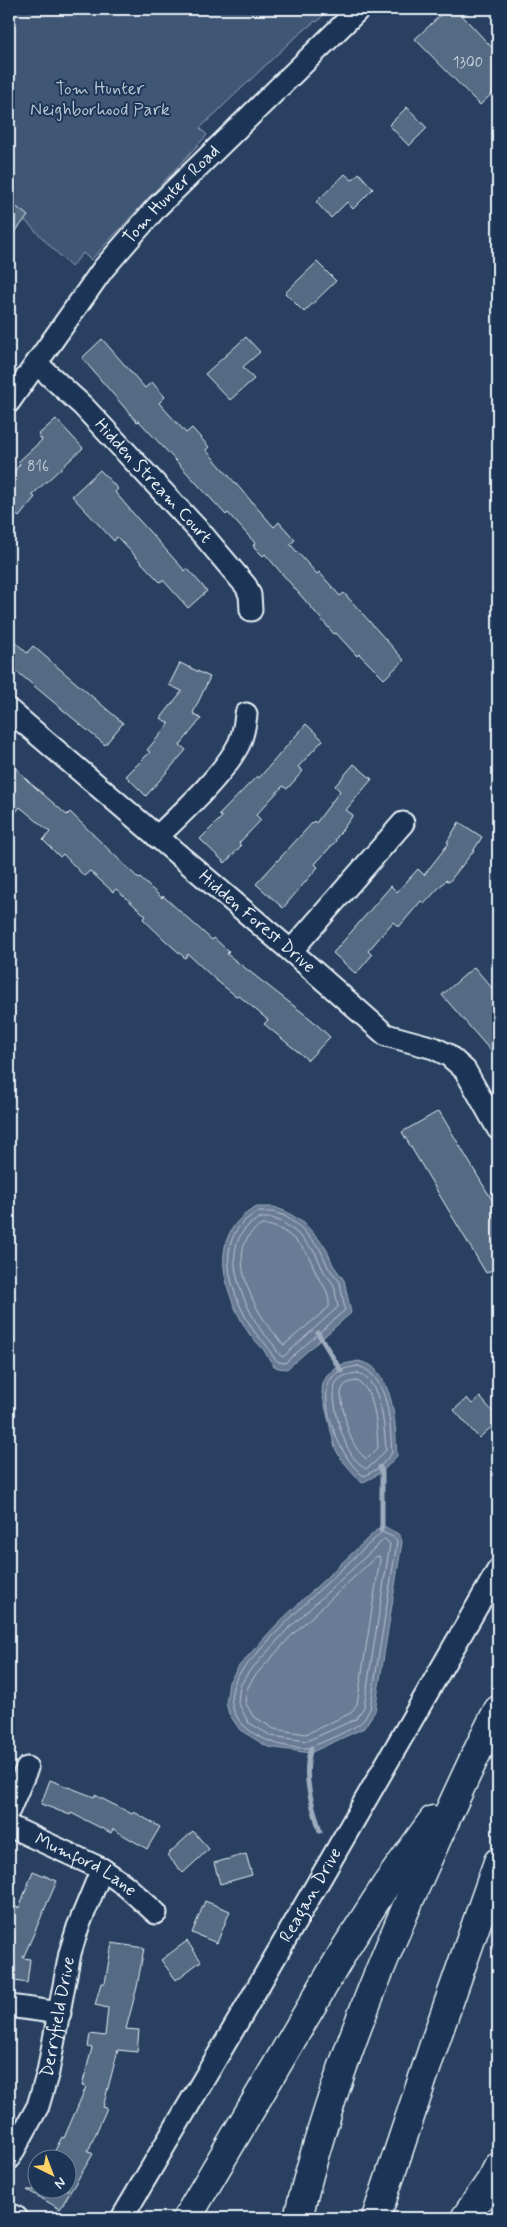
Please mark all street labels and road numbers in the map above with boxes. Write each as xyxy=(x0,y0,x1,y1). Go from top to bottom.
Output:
street label: Tom Hunter Road xyxy=(118,140,225,250)
street label: Hidden Stream Court xyxy=(89,414,217,549)
street label: Hidden Forest Drive xyxy=(193,865,320,979)
street label: Mumford Lane xyxy=(31,1827,142,1902)
street label: Reagan Drive xyxy=(274,1843,348,1947)
street label: Derryfield Drive xyxy=(35,1955,81,2079)

